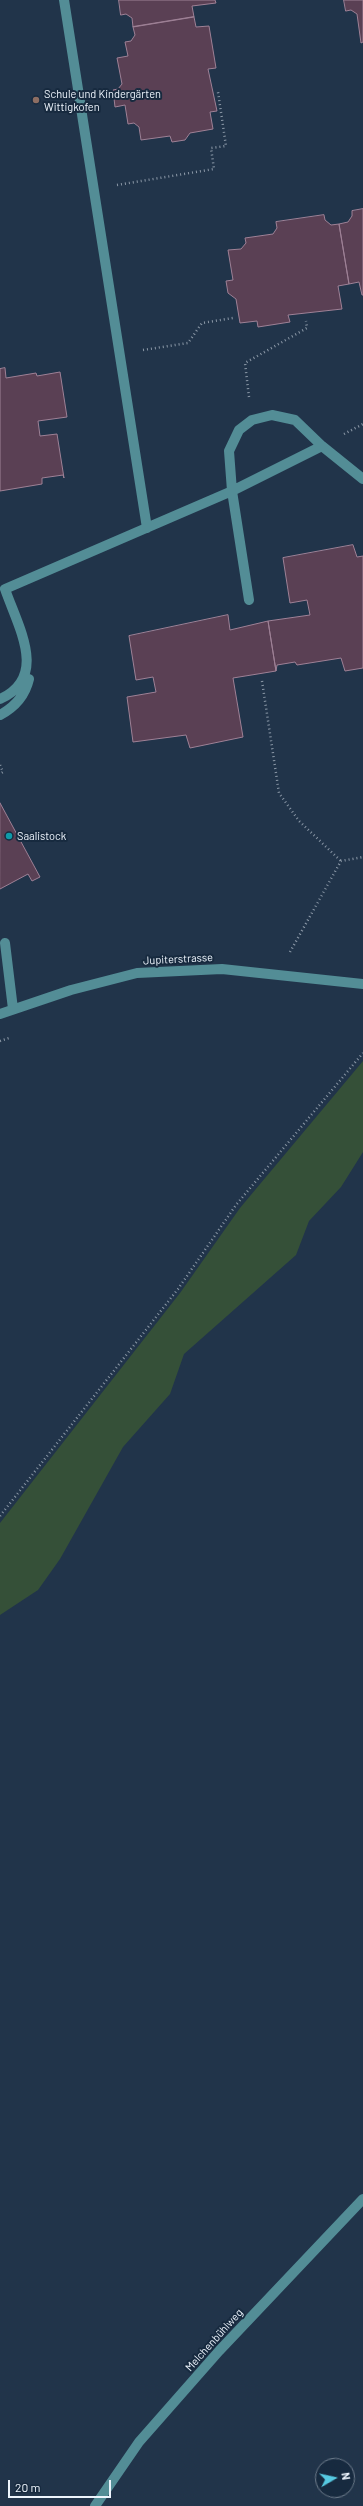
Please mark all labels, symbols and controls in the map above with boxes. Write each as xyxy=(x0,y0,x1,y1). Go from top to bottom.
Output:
place label: Schule und Kindergärten Wittigkofen xyxy=(44,87,161,113)
marker: Schule und Kindergärten Wittigkofen xyxy=(31,95,41,105)
place label: Saalistock xyxy=(17,829,66,843)
marker: Saalistock xyxy=(4,831,14,841)
street label: Jupiterstrasse xyxy=(143,951,213,967)
street label: Melchenbühlweg xyxy=(182,2306,246,2374)
north arrow xyxy=(315,2458,355,2498)
scale bar xyxy=(10,2472,113,2498)
text: N xyxy=(339,2472,353,2481)
text: 20 m xyxy=(15,2480,41,2494)

